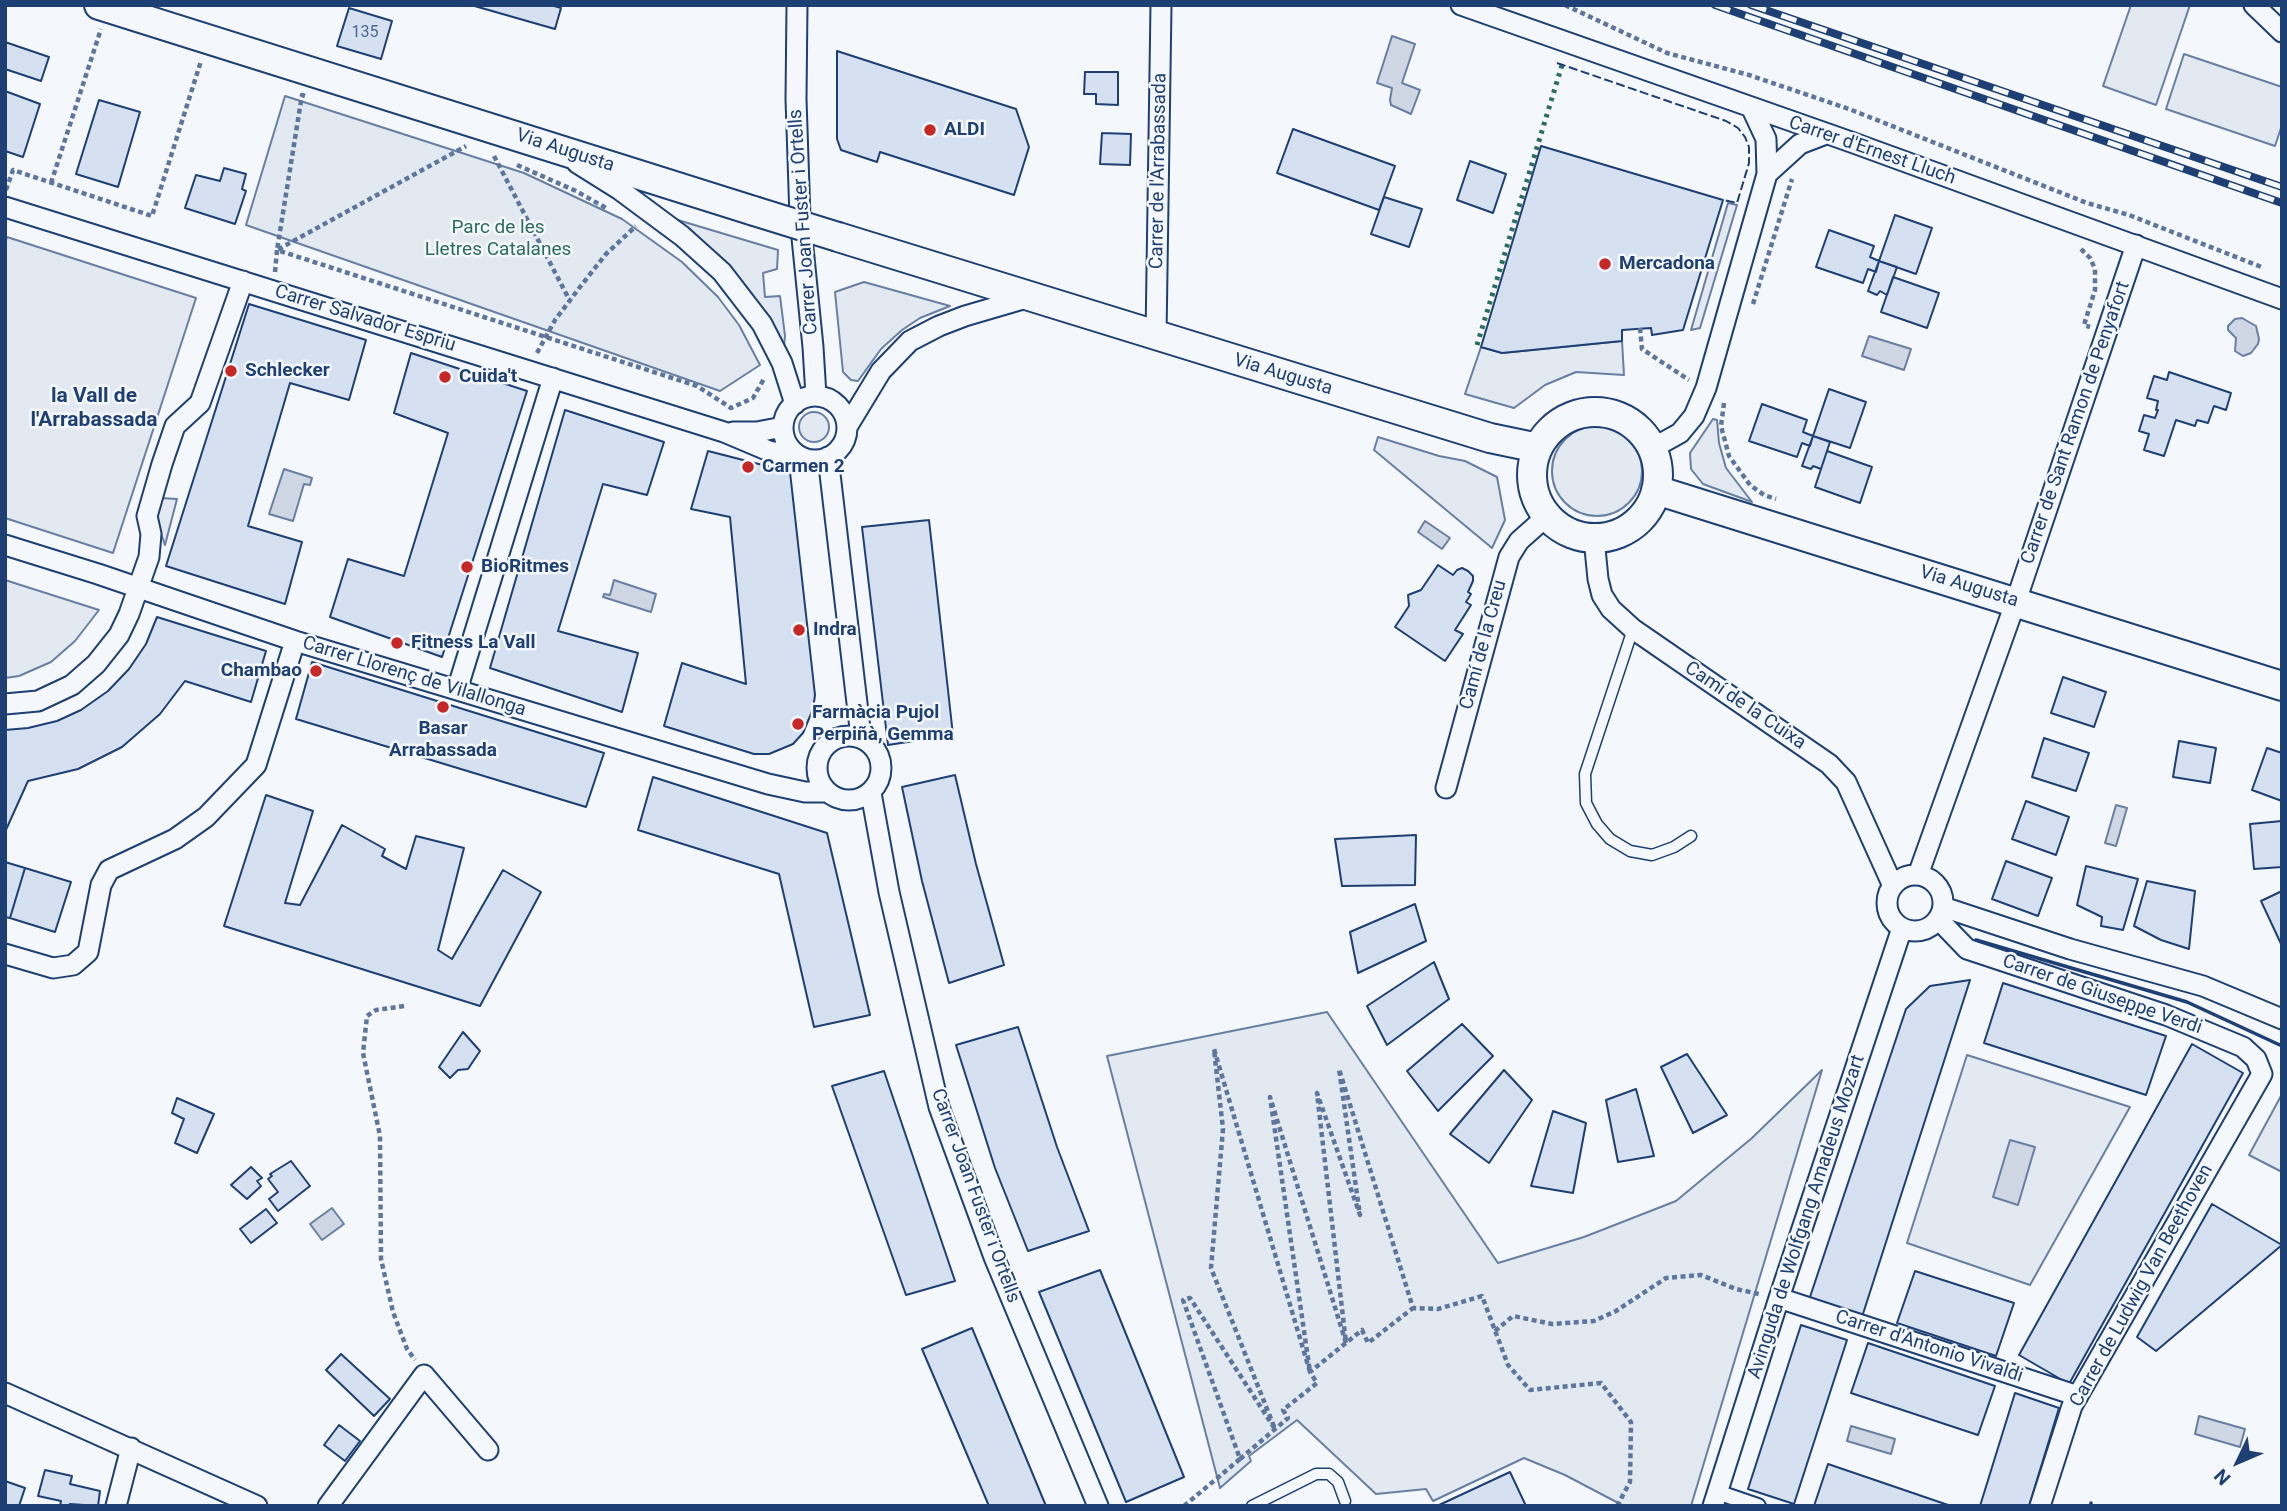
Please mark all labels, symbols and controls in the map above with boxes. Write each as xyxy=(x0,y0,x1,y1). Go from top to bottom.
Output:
house number: 135 xyxy=(352,23,378,43)
street label: Carrer de l'Arrabassada xyxy=(1146,73,1172,269)
street label: Carrer Joan Fuster i Ortells xyxy=(785,108,823,336)
street label: Carrer d'Ernest Lluch xyxy=(1786,112,1958,190)
place label: ALDI xyxy=(944,119,985,141)
marker: ALDI xyxy=(922,122,938,138)
street label: Via Augusta xyxy=(513,124,617,178)
park label: Parc de les Lletres Catalanes xyxy=(425,217,571,261)
place label: Mercadona xyxy=(1619,253,1715,275)
marker: Mercadona xyxy=(1597,256,1613,272)
street label: Carrer de Sant Ramon de Penyafort xyxy=(2017,279,2135,567)
street label: Carrer Salvador Espriu xyxy=(272,281,458,357)
street label: Via Augusta xyxy=(1231,349,1335,401)
place label: Schlecker xyxy=(245,360,330,382)
marker: Schlecker xyxy=(223,363,239,379)
place label: Cuida't xyxy=(459,366,517,388)
marker: Cuida't xyxy=(437,369,453,385)
district label: la Vall de l'Arrabassada xyxy=(30,384,158,434)
place label: Carmen 2 xyxy=(762,456,845,478)
marker: Carmen 2 xyxy=(740,459,756,475)
place label: BioRitmes xyxy=(481,556,569,578)
marker: BioRitmes xyxy=(459,559,475,575)
street label: Via Augusta xyxy=(1917,561,2021,613)
street label: Camí de la Creu xyxy=(1456,578,1512,712)
place label: Indra xyxy=(813,619,857,641)
marker: Indra xyxy=(791,622,807,638)
street label: Carrer Llorenç de Vilallonga xyxy=(299,632,529,722)
place label: Fitness La Vall xyxy=(411,632,535,654)
marker: Fitness La Vall xyxy=(389,635,405,651)
street label: Camí de la Cuixa xyxy=(1680,657,1810,755)
place label: Chambao xyxy=(221,660,302,682)
marker: Chambao xyxy=(308,663,324,679)
marker: Basar Arrabassada xyxy=(435,699,451,715)
place label: Farmàcia Pujol Perpiñà, Gemma xyxy=(812,702,954,746)
marker: Farmàcia Pujol Perpiñà, Gemma xyxy=(790,716,806,732)
place label: Basar Arrabassada xyxy=(389,718,497,762)
street label: Carrer de Giuseppe Verdi xyxy=(1999,950,2205,1040)
street label: Avinguda de Wolfgang Amadeus Mozart xyxy=(1744,1052,1870,1382)
street label: Carrer Joan Fuster i Ortells xyxy=(926,1086,1024,1306)
street label: Carrer de Ludwig Van Beethoven xyxy=(2066,1161,2218,1411)
street label: Carrer d'Antonio Vivaldi xyxy=(1832,1306,2026,1388)
north arrow xyxy=(2203,1427,2273,1497)
text: N xyxy=(2210,1464,2235,1490)

